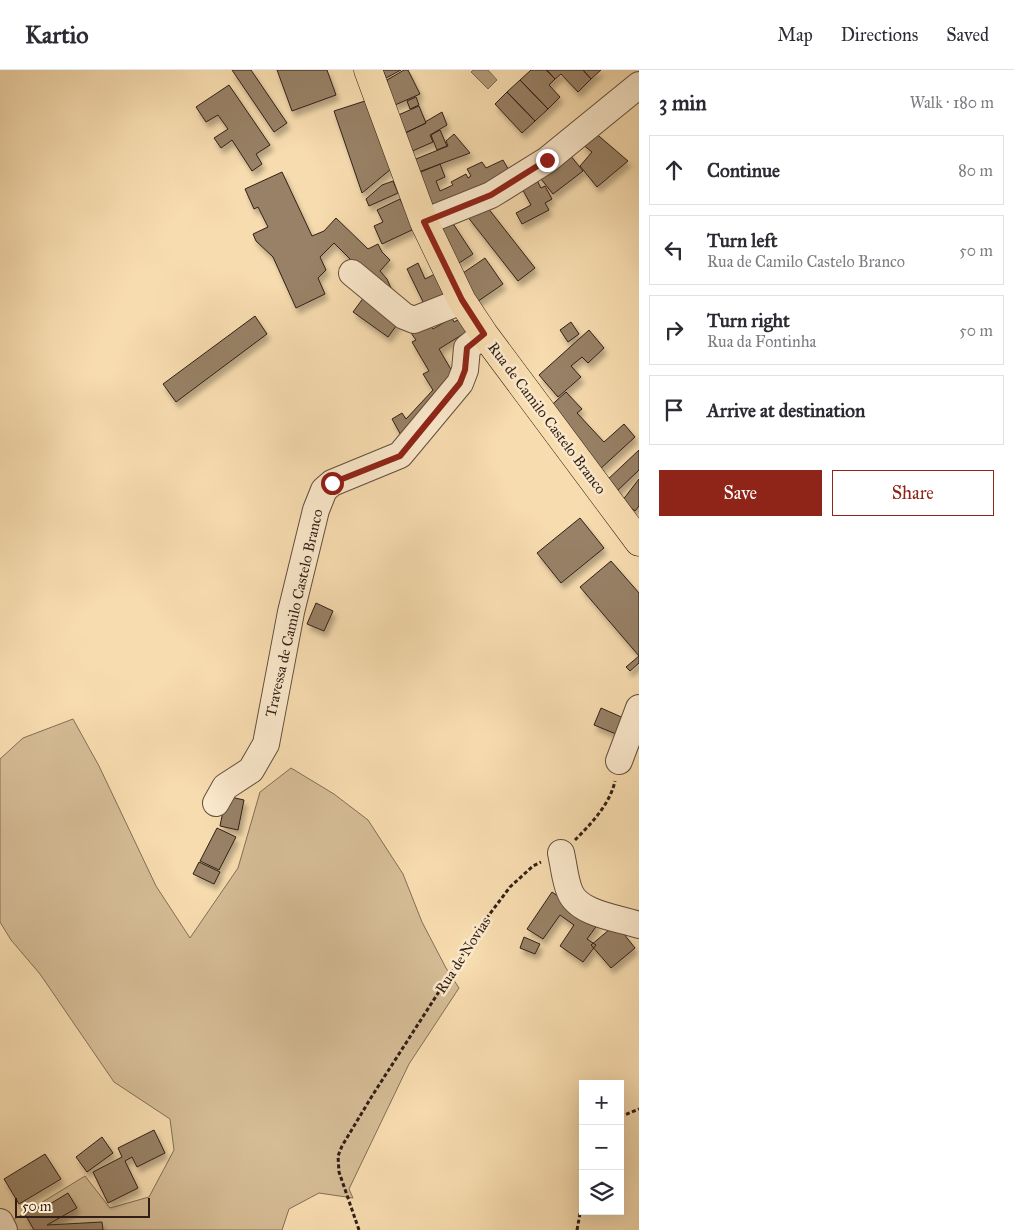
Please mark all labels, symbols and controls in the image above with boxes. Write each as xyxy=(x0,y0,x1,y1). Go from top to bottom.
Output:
text: Kartio xyxy=(25,20,88,50)
text: Map xyxy=(777,24,813,46)
text: Directions xyxy=(841,24,918,46)
text: Saved xyxy=(946,24,989,46)
text: 3 min xyxy=(659,90,707,116)
text: Walk · 180 m xyxy=(910,93,994,112)
route end xyxy=(536,149,559,172)
icon: ahead xyxy=(660,156,688,184)
text: Continue xyxy=(707,159,780,182)
text: 80 m xyxy=(958,161,993,180)
text: Turn left xyxy=(707,229,777,252)
icon: left xyxy=(660,236,688,264)
text: 50 m xyxy=(959,241,993,260)
text: Rua de Camilo Castelo Branco xyxy=(707,252,905,271)
text: Turn right xyxy=(707,309,790,332)
icon: right xyxy=(660,316,688,344)
text: 50 m xyxy=(959,321,993,340)
text: Rua da Fontinha xyxy=(707,332,816,351)
street label: Rua de Camilo Castelo Branco xyxy=(484,338,610,498)
icon: arrive xyxy=(660,396,688,424)
text: Arrive at destination xyxy=(707,399,865,422)
button: Save xyxy=(659,470,822,516)
button: Share xyxy=(832,470,994,516)
route start xyxy=(321,472,344,495)
street label: Travessa de Camilo Castelo Branco xyxy=(261,507,327,719)
street label: Rua de Novias xyxy=(431,913,495,997)
map controls xyxy=(579,1080,624,1215)
button: + xyxy=(579,1080,624,1125)
button: − xyxy=(579,1125,624,1170)
button: layers xyxy=(579,1170,624,1215)
scale bar xyxy=(15,1195,150,1218)
text: 50 m xyxy=(22,1198,51,1215)

